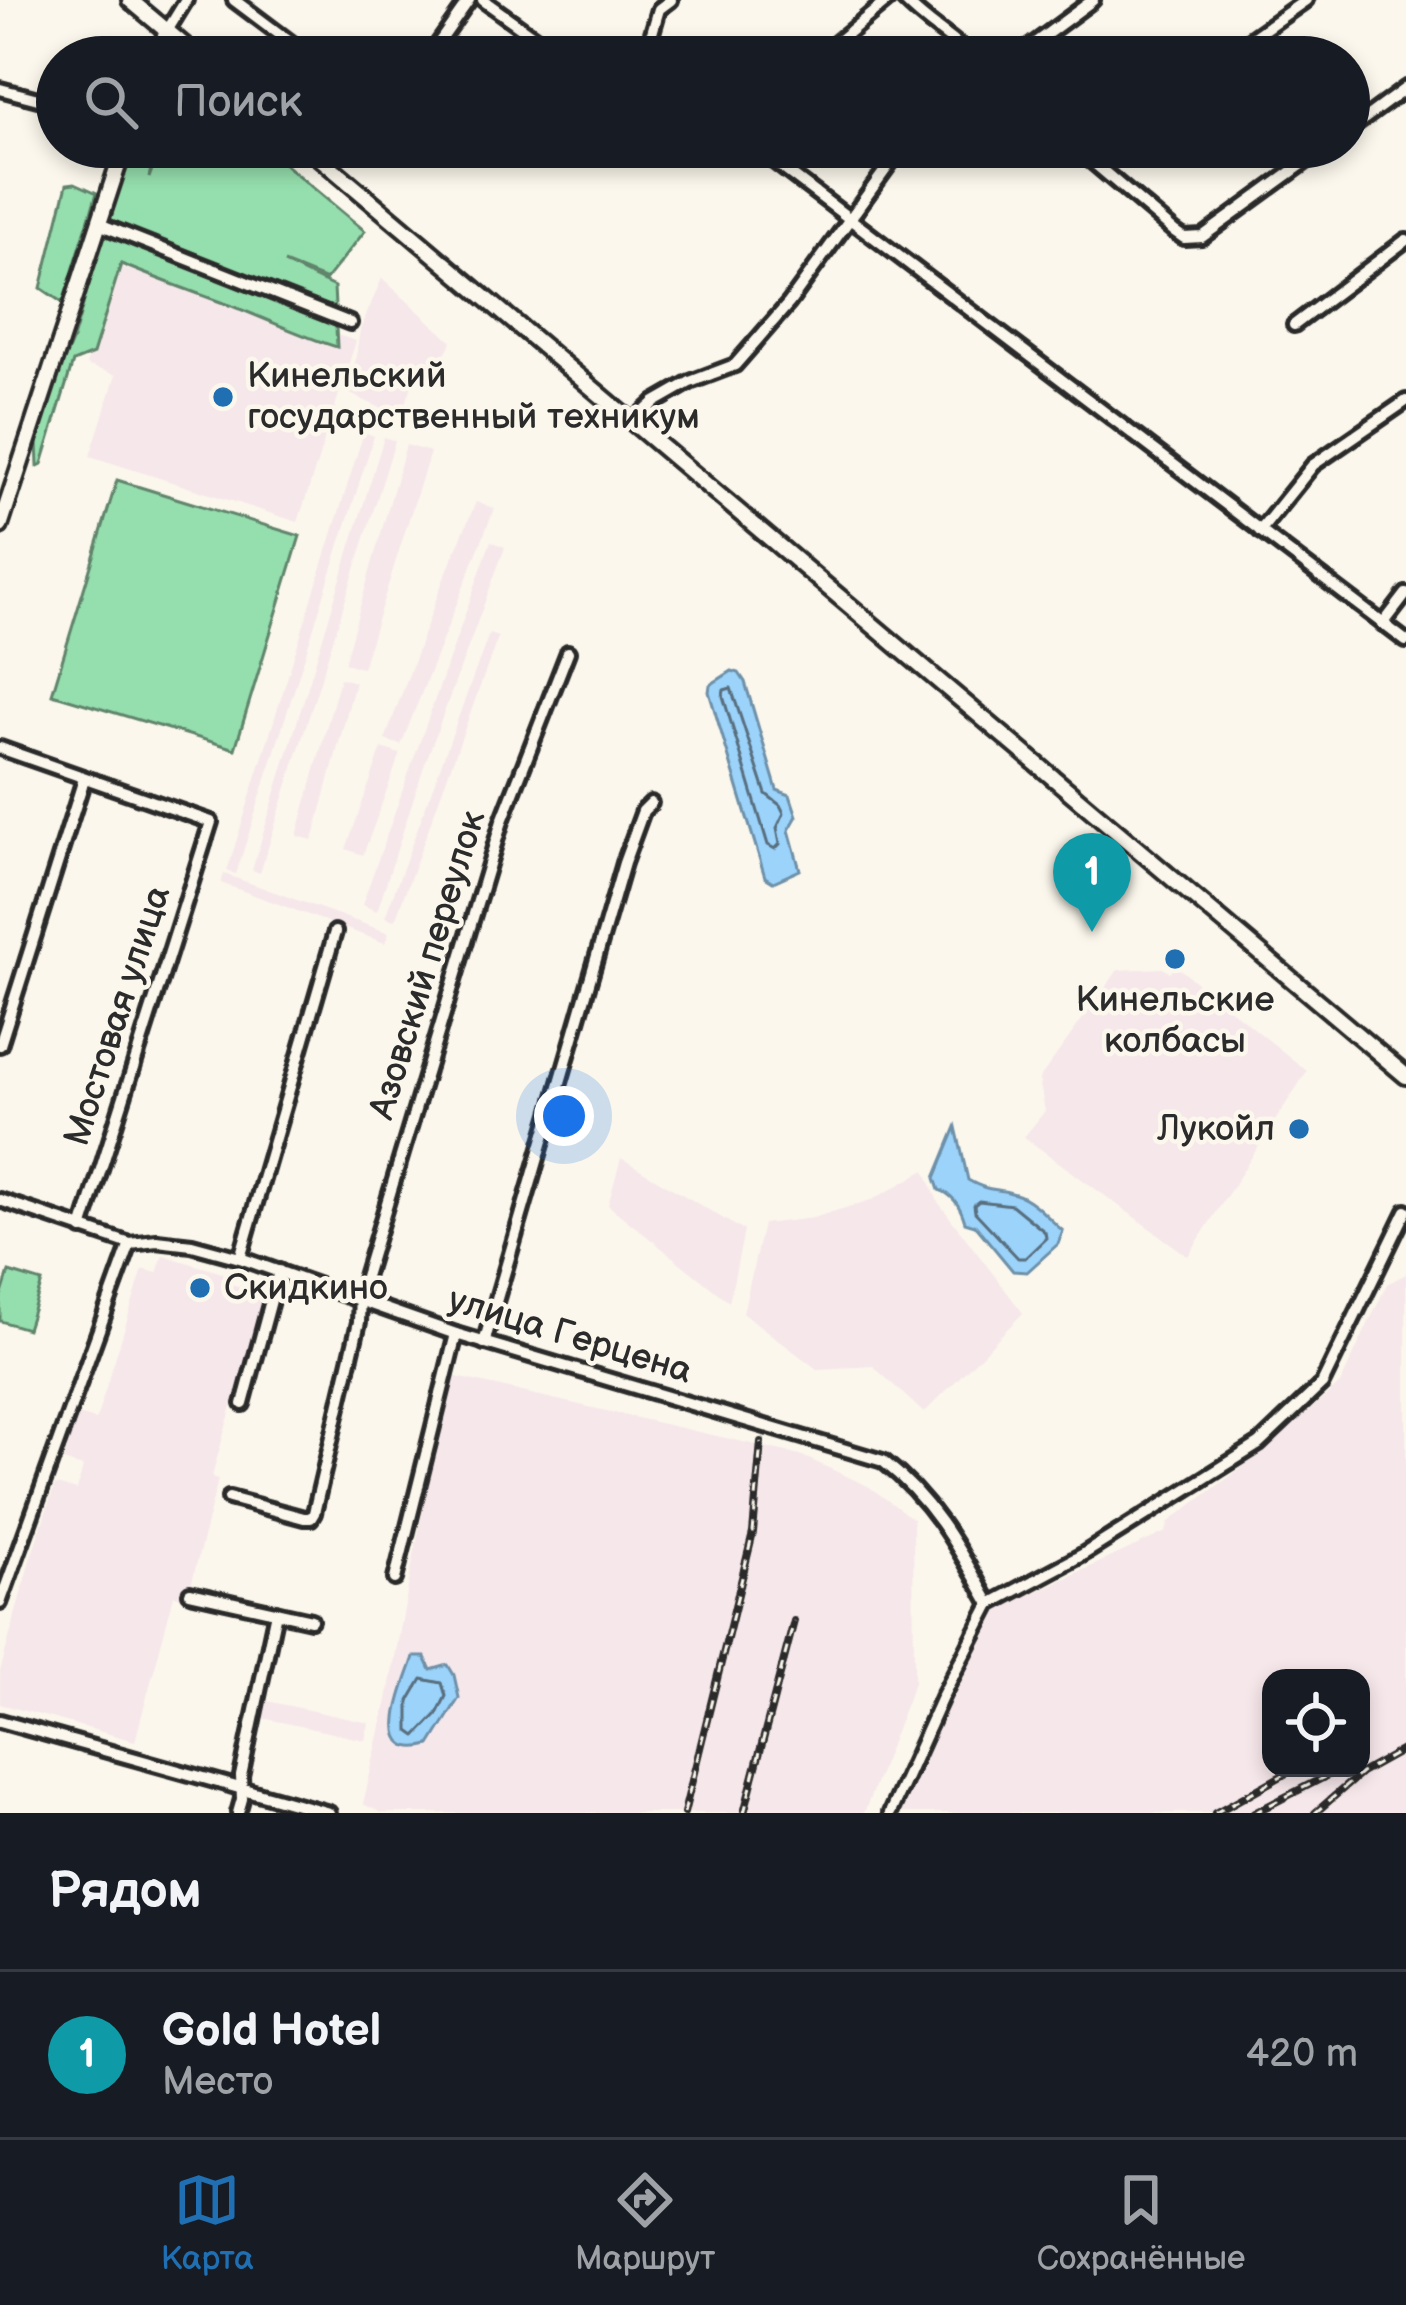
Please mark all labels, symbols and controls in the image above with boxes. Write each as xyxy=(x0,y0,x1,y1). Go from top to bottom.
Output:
search box xyxy=(36,36,1370,168)
icon: search xyxy=(78,69,144,135)
text: Поиск xyxy=(174,75,302,130)
place label: Кинельский государственный техникум xyxy=(247,355,700,439)
marker: Кинельский государственный техникум xyxy=(210,384,236,410)
street label: Азовский переулок xyxy=(360,806,495,1125)
pin: 1 xyxy=(1053,833,1131,932)
street label: Мостовая улица xyxy=(56,881,180,1151)
marker: Кинельские колбасы xyxy=(1162,946,1188,972)
place label: Кинельские колбасы xyxy=(1076,979,1274,1063)
your location xyxy=(534,1086,594,1146)
place label: Лукойл xyxy=(1156,1108,1275,1151)
marker: Лукойл xyxy=(1286,1116,1312,1142)
place label: Скидкино xyxy=(224,1267,388,1310)
marker: Скидкино xyxy=(187,1275,213,1301)
street label: улица Герцена xyxy=(443,1279,697,1393)
map controls xyxy=(1262,1669,1370,1777)
button: locate xyxy=(1262,1669,1370,1777)
text: Рядом xyxy=(48,1861,202,1922)
text: Gold Hotel xyxy=(162,2004,381,2059)
text: 1 xyxy=(79,2031,95,2078)
text: 420 m xyxy=(1245,2031,1358,2078)
text: Место xyxy=(162,2059,273,2106)
tab: Карта xyxy=(161,2167,254,2279)
tab: Маршрут xyxy=(575,2167,715,2279)
tab: Сохранённые xyxy=(1037,2167,1245,2279)

